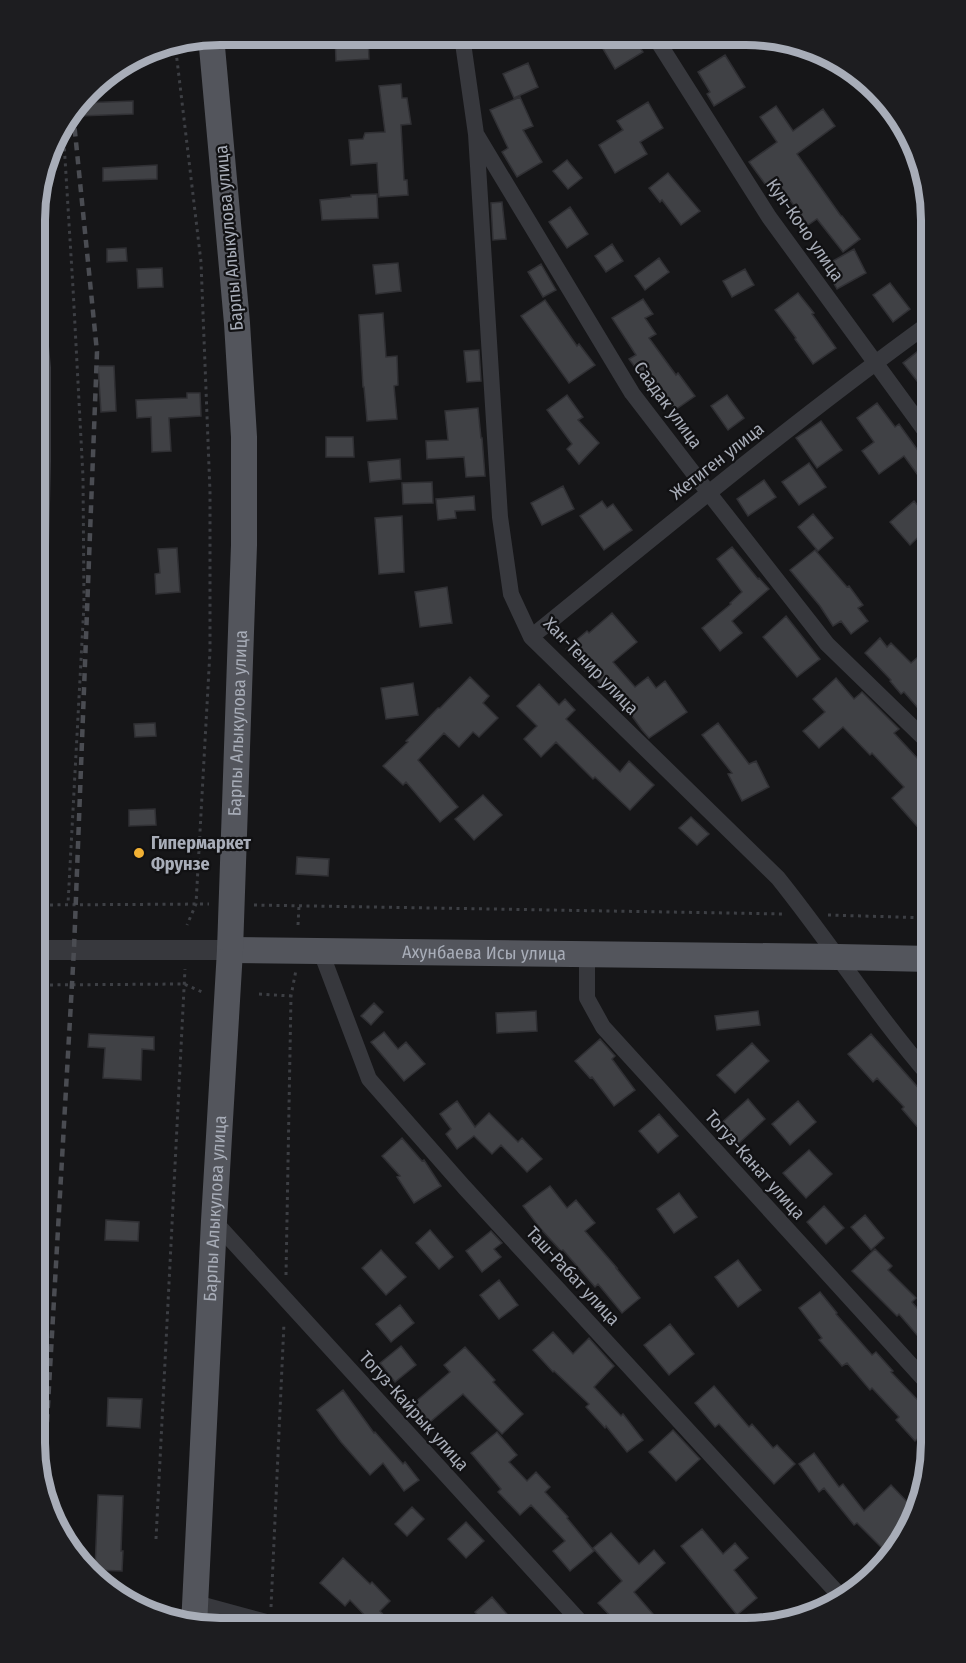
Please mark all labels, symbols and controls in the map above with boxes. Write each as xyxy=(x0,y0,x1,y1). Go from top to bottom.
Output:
street label: Барпы Алыкулова улица xyxy=(210,144,248,332)
street label: Кун-Кочо улица xyxy=(762,174,849,286)
street label: Саадак улица xyxy=(629,357,707,453)
street label: Жетиген улица xyxy=(666,417,768,504)
street label: Хан-Тенир улица xyxy=(539,613,643,720)
street label: Барпы Алыкулова улица xyxy=(224,629,252,817)
place label: Гипермаркет Фрунзе xyxy=(151,832,251,875)
marker: Гипермаркет Фрунзе xyxy=(132,846,146,860)
street label: Ахунбаева Исы улица xyxy=(402,941,566,965)
street label: Тогуз-Канат улица xyxy=(700,1106,810,1224)
street label: Барпы Алыкулова улица xyxy=(199,1115,231,1302)
street label: Таш-Рабат улица xyxy=(522,1222,625,1330)
street label: Тогуз-Кайрык улица xyxy=(355,1347,474,1475)

